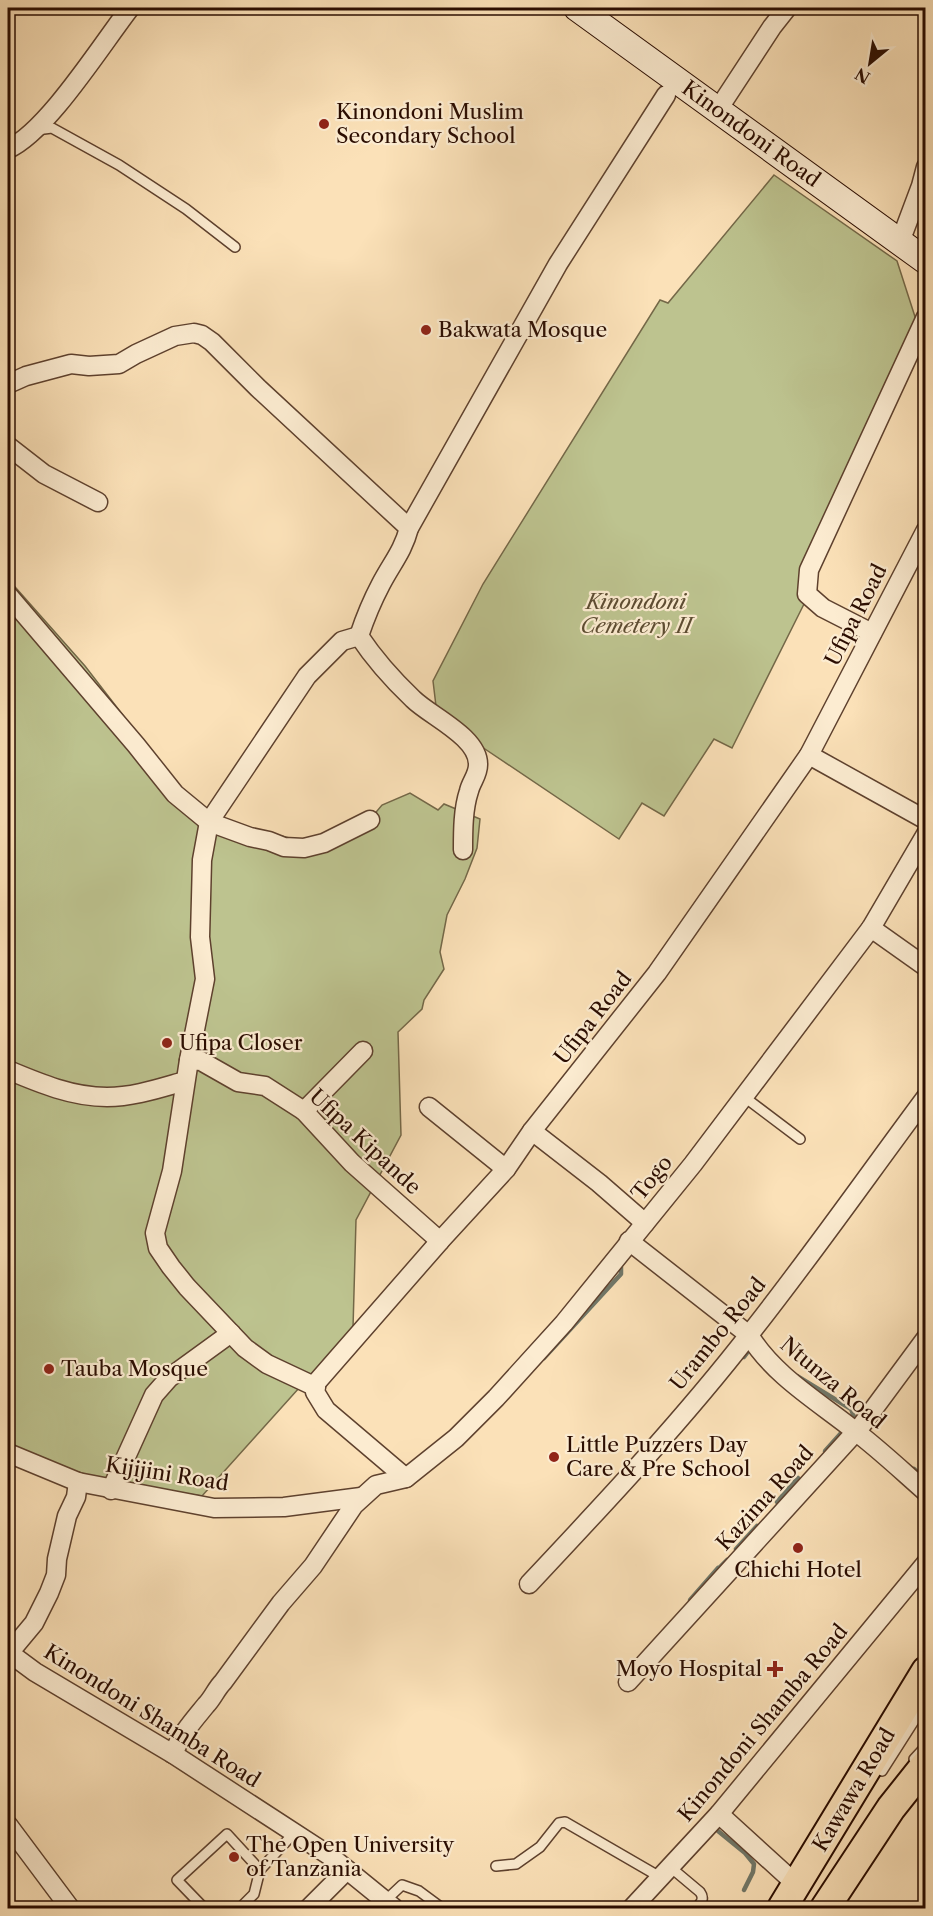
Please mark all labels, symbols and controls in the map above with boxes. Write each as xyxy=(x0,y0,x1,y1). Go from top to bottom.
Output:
north arrow xyxy=(840,33,900,93)
text: N xyxy=(851,64,874,88)
street label: Kinondoni Road xyxy=(677,75,825,192)
place label: Kinondoni Muslim Secondary School xyxy=(336,99,524,148)
marker: Kinondoni Muslim Secondary School xyxy=(317,117,331,131)
place label: Bakwata Mosque xyxy=(438,317,607,342)
marker: Bakwata Mosque xyxy=(419,323,433,337)
street label: Ufipa Road xyxy=(819,560,892,670)
park label: Kinondoni Cemetery II xyxy=(580,589,696,638)
street label: Ufipa Road xyxy=(549,966,637,1069)
place label: Ufipa Closer xyxy=(179,1030,303,1055)
marker: Ufipa Closer xyxy=(160,1036,174,1050)
street label: Ufipa Kipande xyxy=(305,1084,426,1200)
street label: Togo xyxy=(626,1150,677,1205)
street label: Urambo Road xyxy=(664,1272,771,1395)
street label: Ntunza Road xyxy=(776,1331,891,1434)
place label: Tauba Mosque xyxy=(61,1356,208,1381)
marker: Tauba Mosque xyxy=(42,1362,56,1376)
place label: Little Puzzers Day Care & Pre School xyxy=(566,1432,750,1481)
street label: Kazima Road xyxy=(711,1440,818,1555)
marker: Little Puzzers Day Care & Pre School xyxy=(547,1450,561,1464)
street label: Kijijini Road xyxy=(104,1451,231,1496)
marker: Chichi Hotel xyxy=(791,1541,805,1555)
place label: Chichi Hotel xyxy=(734,1557,862,1582)
street label: Kinondoni Shamba Road xyxy=(673,1619,853,1826)
street label: Kinondoni Shamba Road xyxy=(40,1639,265,1793)
place label: Moyo Hospital xyxy=(616,1656,762,1681)
marker: Moyo Hospital xyxy=(766,1660,784,1678)
street label: Kawawa Road xyxy=(807,1723,900,1856)
place label: The Open University of Tanzania xyxy=(246,1832,454,1881)
marker: The Open University of Tanzania xyxy=(227,1850,241,1864)

